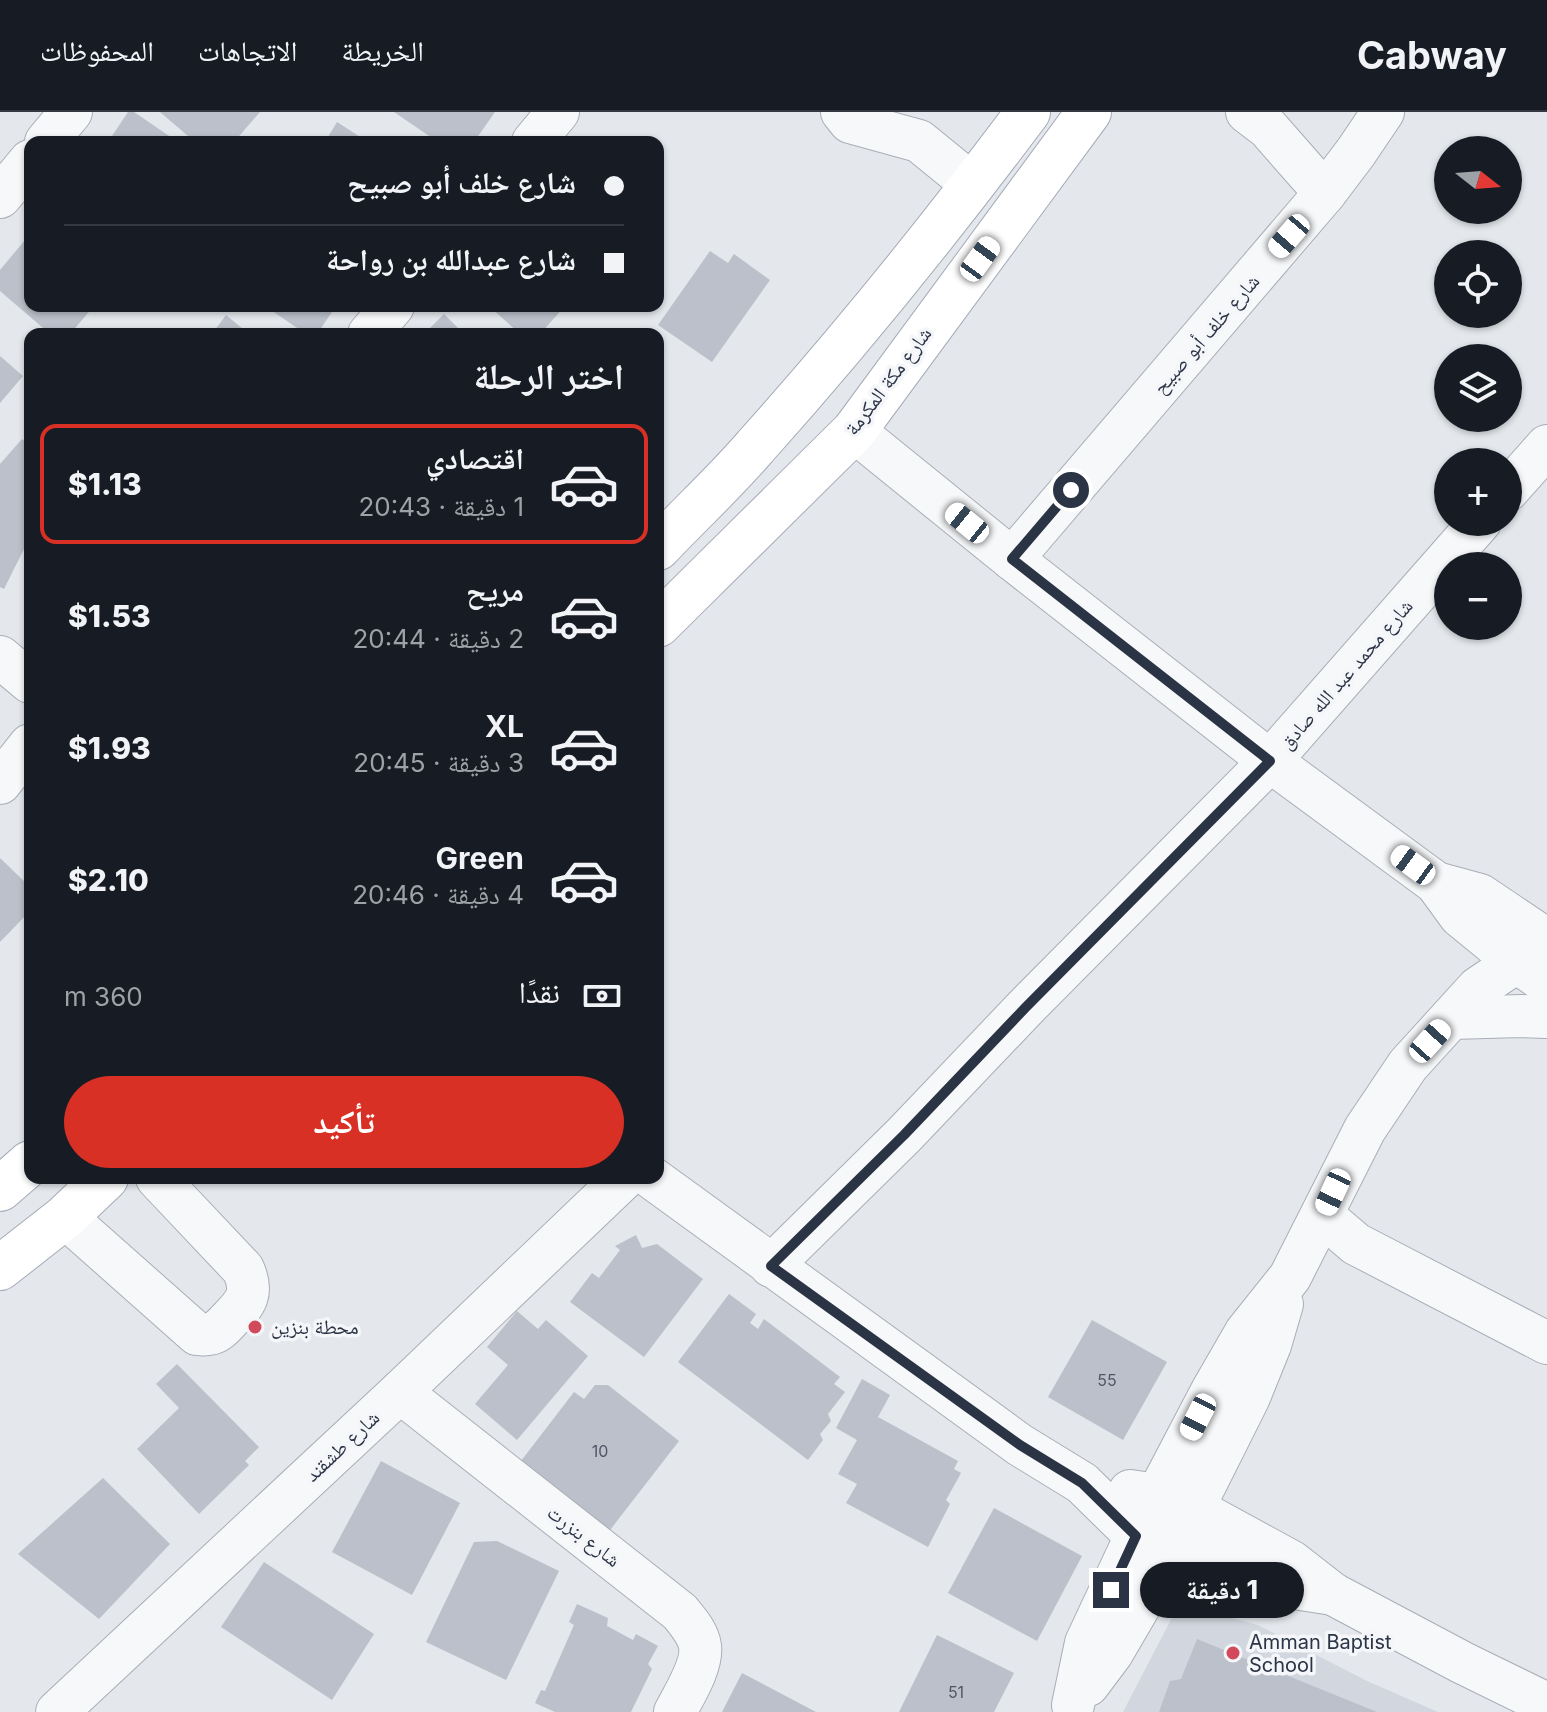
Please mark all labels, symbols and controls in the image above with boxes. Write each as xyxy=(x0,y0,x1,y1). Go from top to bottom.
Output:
text: Cabway xyxy=(1357,32,1507,78)
text: المحفوظات xyxy=(40,34,154,68)
text: الاتجاهات xyxy=(198,34,297,68)
text: الخريطة xyxy=(341,34,424,68)
north arrow xyxy=(1434,136,1522,224)
map controls xyxy=(1434,136,1522,640)
text: شارع خلف أبو صبيح xyxy=(347,164,576,200)
car xyxy=(1264,210,1314,262)
car xyxy=(956,233,1004,285)
button: locate xyxy=(1434,240,1522,328)
text: شارع عبدالله بن رواحة xyxy=(326,241,576,277)
street label: شارع خلف أبو صبيح xyxy=(1148,269,1265,399)
street label: شارع مكة المكرمة xyxy=(840,322,937,440)
button: layers xyxy=(1434,344,1522,432)
text: اختر الرحلة xyxy=(473,354,624,398)
text: اقتصادي xyxy=(426,440,524,476)
icon: car xyxy=(548,448,620,520)
button: + xyxy=(1434,448,1522,536)
text: $1.13 xyxy=(68,466,142,502)
route start xyxy=(1053,472,1089,508)
text: 1 دقيقة · 20:43 xyxy=(359,491,524,522)
car xyxy=(941,499,993,547)
button: − xyxy=(1434,552,1522,640)
text: مريح xyxy=(466,572,524,608)
icon: car xyxy=(548,580,620,652)
street label: شارع محمد عبد الله صادق xyxy=(1274,594,1418,755)
text: $1.53 xyxy=(68,598,151,634)
text: 2 دقيقة · 20:44 xyxy=(353,623,524,654)
text: XL xyxy=(485,708,524,744)
icon: car xyxy=(548,712,620,784)
text: $1.93 xyxy=(68,730,151,766)
text: 3 دقيقة · 20:45 xyxy=(353,747,524,778)
text: Green xyxy=(436,840,524,876)
car xyxy=(1387,841,1439,889)
icon: car xyxy=(548,844,620,916)
text: $2.10 xyxy=(68,862,149,898)
text: 4 دقيقة · 20:46 xyxy=(352,879,524,910)
text: نقدًا xyxy=(519,974,560,1010)
icon: cash xyxy=(580,974,624,1018)
text: 360 m xyxy=(64,981,143,1012)
car xyxy=(1405,1015,1455,1067)
button: تأكيد xyxy=(64,1076,624,1168)
car xyxy=(1312,1165,1354,1219)
place label: محطة بنزين xyxy=(271,1315,359,1339)
marker: محطة بنزين xyxy=(246,1318,264,1336)
house number: 55 xyxy=(1097,1370,1117,1390)
car xyxy=(1176,1390,1220,1444)
street label: شارع طشقند xyxy=(300,1405,385,1487)
house number: 10 xyxy=(592,1441,608,1461)
street label: شارع بنزرت xyxy=(542,1500,625,1573)
callout: 1 دقيقة xyxy=(1139,1562,1303,1618)
route end xyxy=(1093,1572,1129,1608)
text: 1 دقيقة xyxy=(1186,1574,1258,1605)
place label: Amman Baptist School xyxy=(1249,1630,1392,1677)
marker: Amman Baptist School xyxy=(1224,1644,1242,1662)
house number: 51 xyxy=(948,1682,964,1702)

